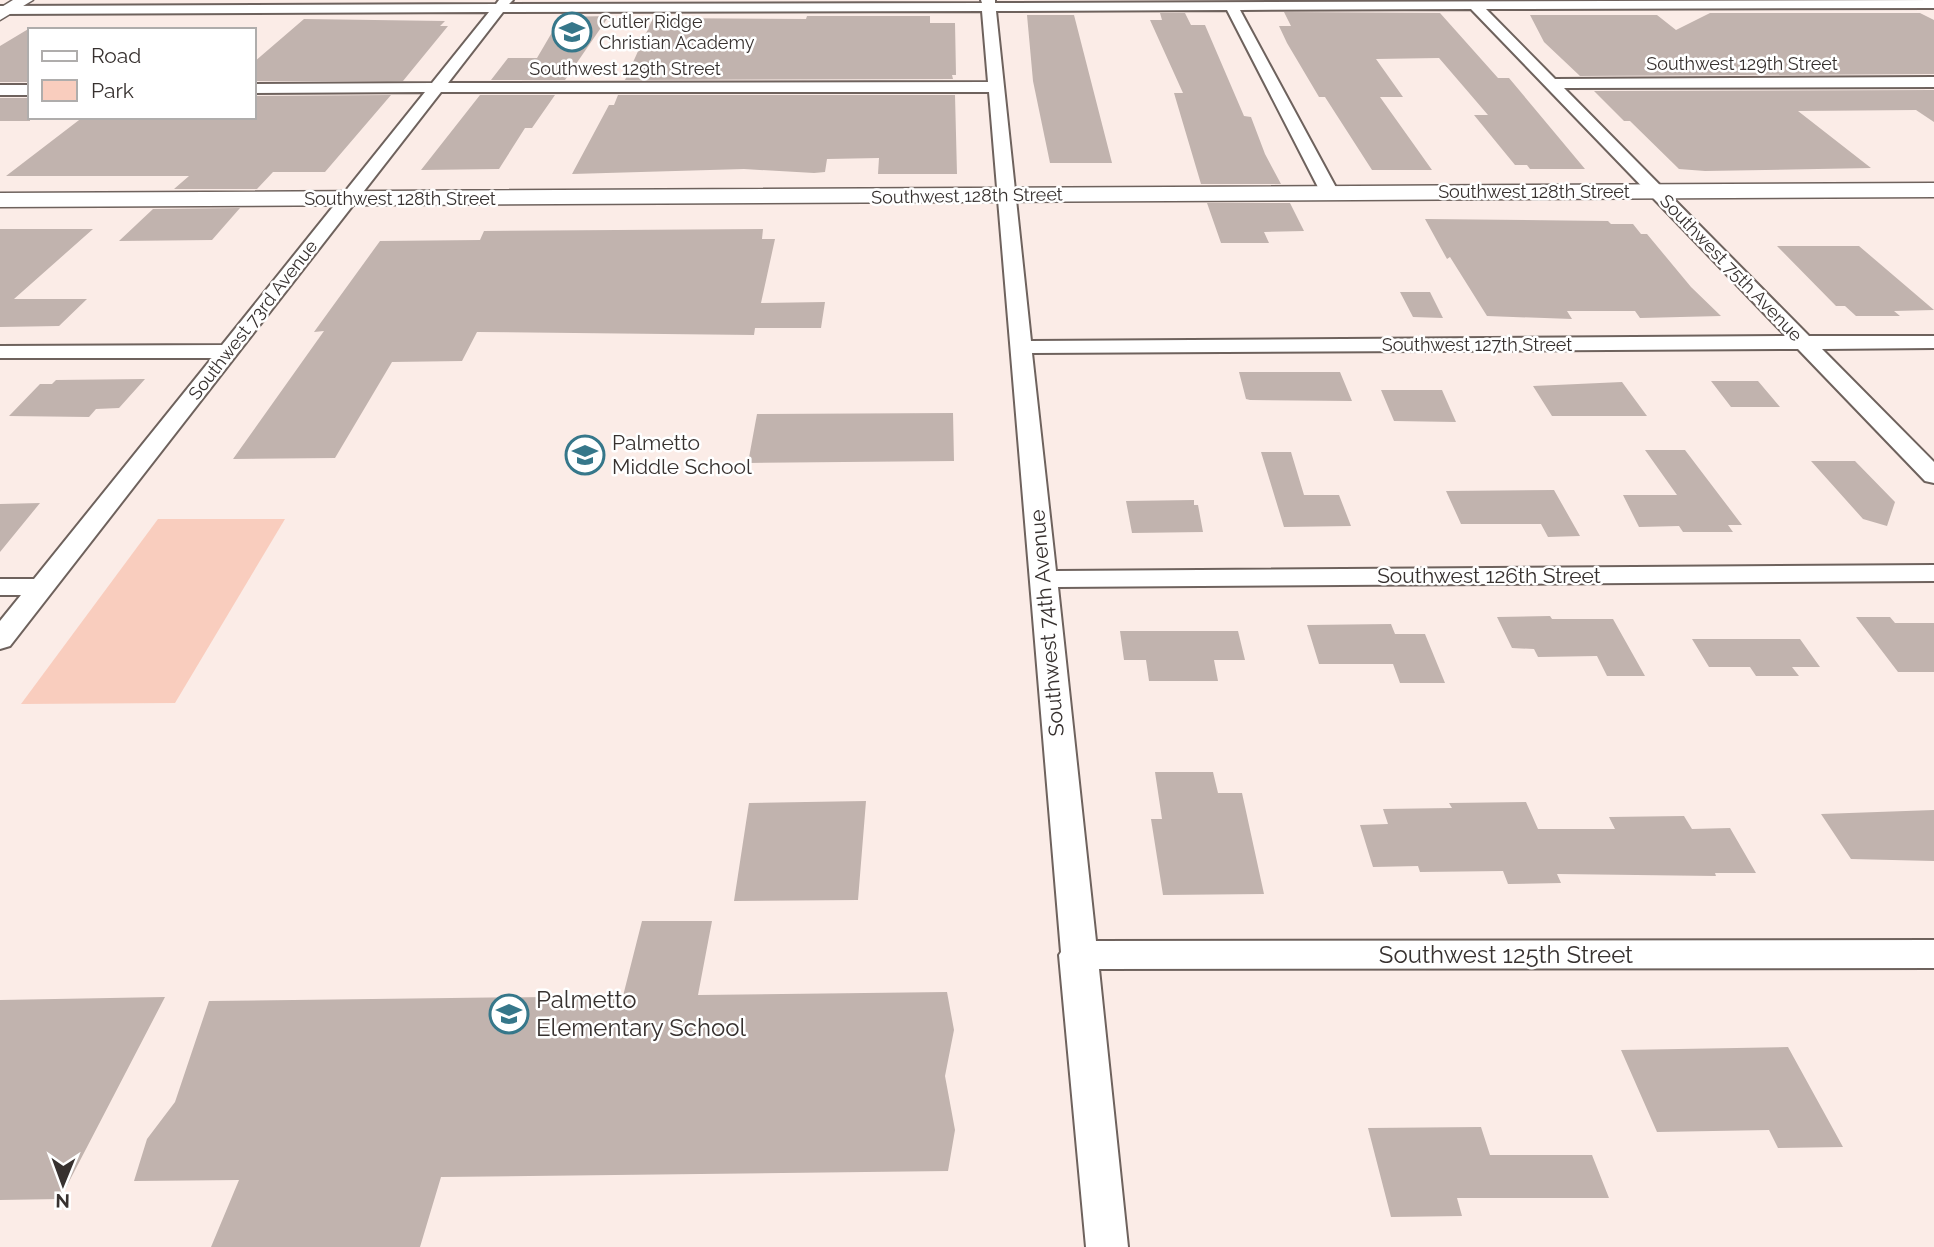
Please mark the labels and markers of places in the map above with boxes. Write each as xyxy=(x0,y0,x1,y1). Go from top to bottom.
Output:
school or university icon: Cutler Ridge Christian Academy xyxy=(551,11,593,53)
place label: Cutler Ridge Christian Academy xyxy=(599,11,755,53)
place label: Palmetto Middle School xyxy=(612,430,752,479)
school or university icon: Palmetto Middle School xyxy=(564,434,606,476)
place label: Palmetto Elementary School xyxy=(536,985,747,1042)
school or university icon: Palmetto Elementary School xyxy=(488,993,530,1035)

